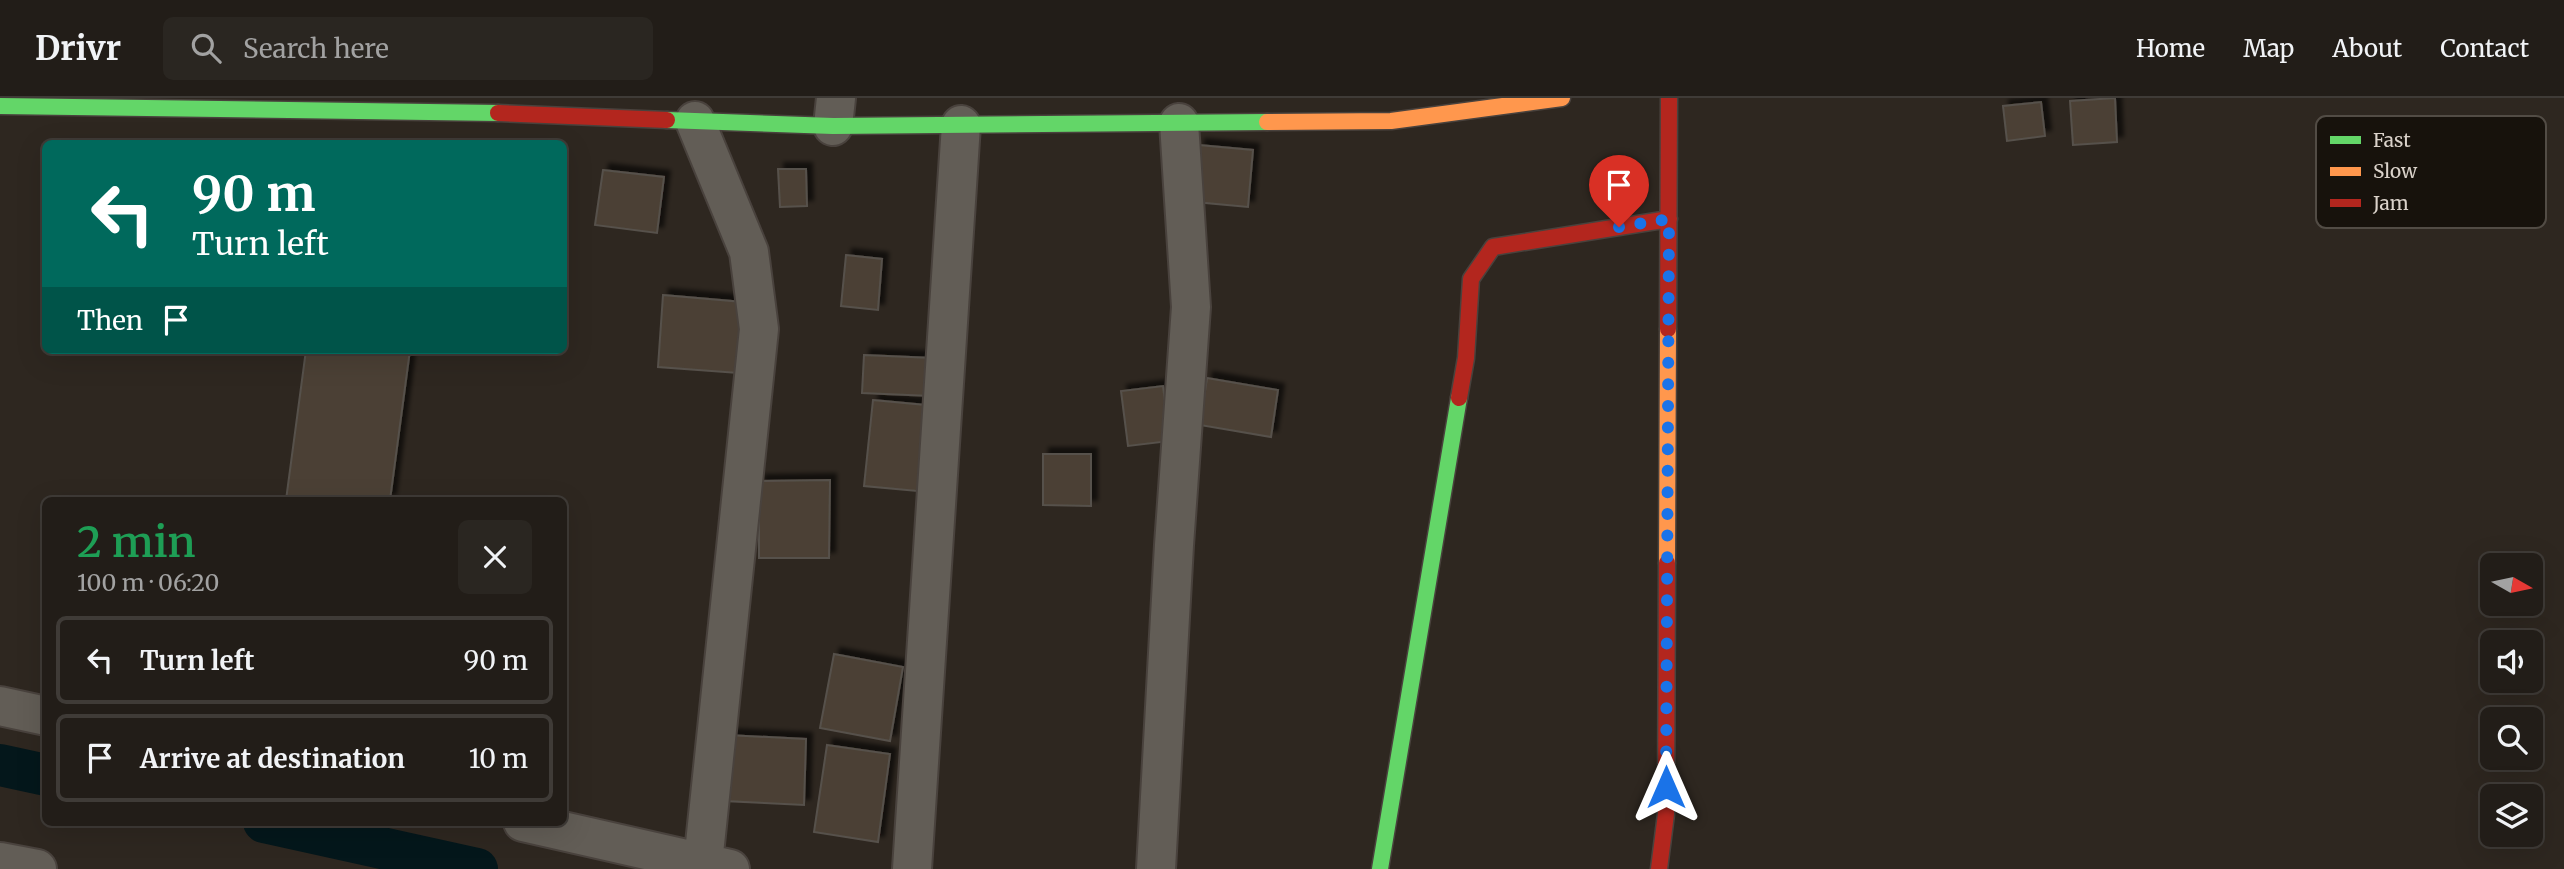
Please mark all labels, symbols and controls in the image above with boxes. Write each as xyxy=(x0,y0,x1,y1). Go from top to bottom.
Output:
search box xyxy=(163,17,653,80)
text: Drivr xyxy=(35,28,121,69)
icon: search xyxy=(187,29,225,67)
text: Search here xyxy=(243,32,389,65)
text: Home xyxy=(2136,33,2205,64)
text: Map xyxy=(2243,33,2294,64)
text: About xyxy=(2332,33,2402,64)
text: Contact xyxy=(2440,33,2529,64)
legend xyxy=(2316,116,2546,228)
text: Fast xyxy=(2373,128,2411,152)
pin xyxy=(1589,155,1649,227)
text: Slow xyxy=(2373,159,2418,183)
text: 90 m xyxy=(192,163,316,224)
icon: arrive xyxy=(1600,166,1638,204)
icon: left xyxy=(77,168,168,259)
text: Jam xyxy=(2372,191,2409,215)
text: Turn left xyxy=(192,224,329,264)
icon: arrive xyxy=(157,301,195,339)
text: Then xyxy=(77,304,143,337)
text: 2 min xyxy=(77,516,196,568)
button: close xyxy=(458,520,532,594)
north arrow xyxy=(2480,553,2543,616)
map controls xyxy=(2480,553,2543,847)
text: 100 m · 06:20 xyxy=(77,568,219,597)
button: sound xyxy=(2480,630,2543,693)
icon: left xyxy=(81,641,119,679)
text: Turn left xyxy=(140,644,254,677)
text: 90 m xyxy=(464,644,528,677)
button: search xyxy=(2480,707,2543,770)
icon: arrive xyxy=(81,739,119,777)
text: Arrive at destination xyxy=(140,742,405,775)
text: 10 m xyxy=(469,742,528,775)
position arrow xyxy=(1629,750,1703,824)
button: layers xyxy=(2480,784,2543,847)

